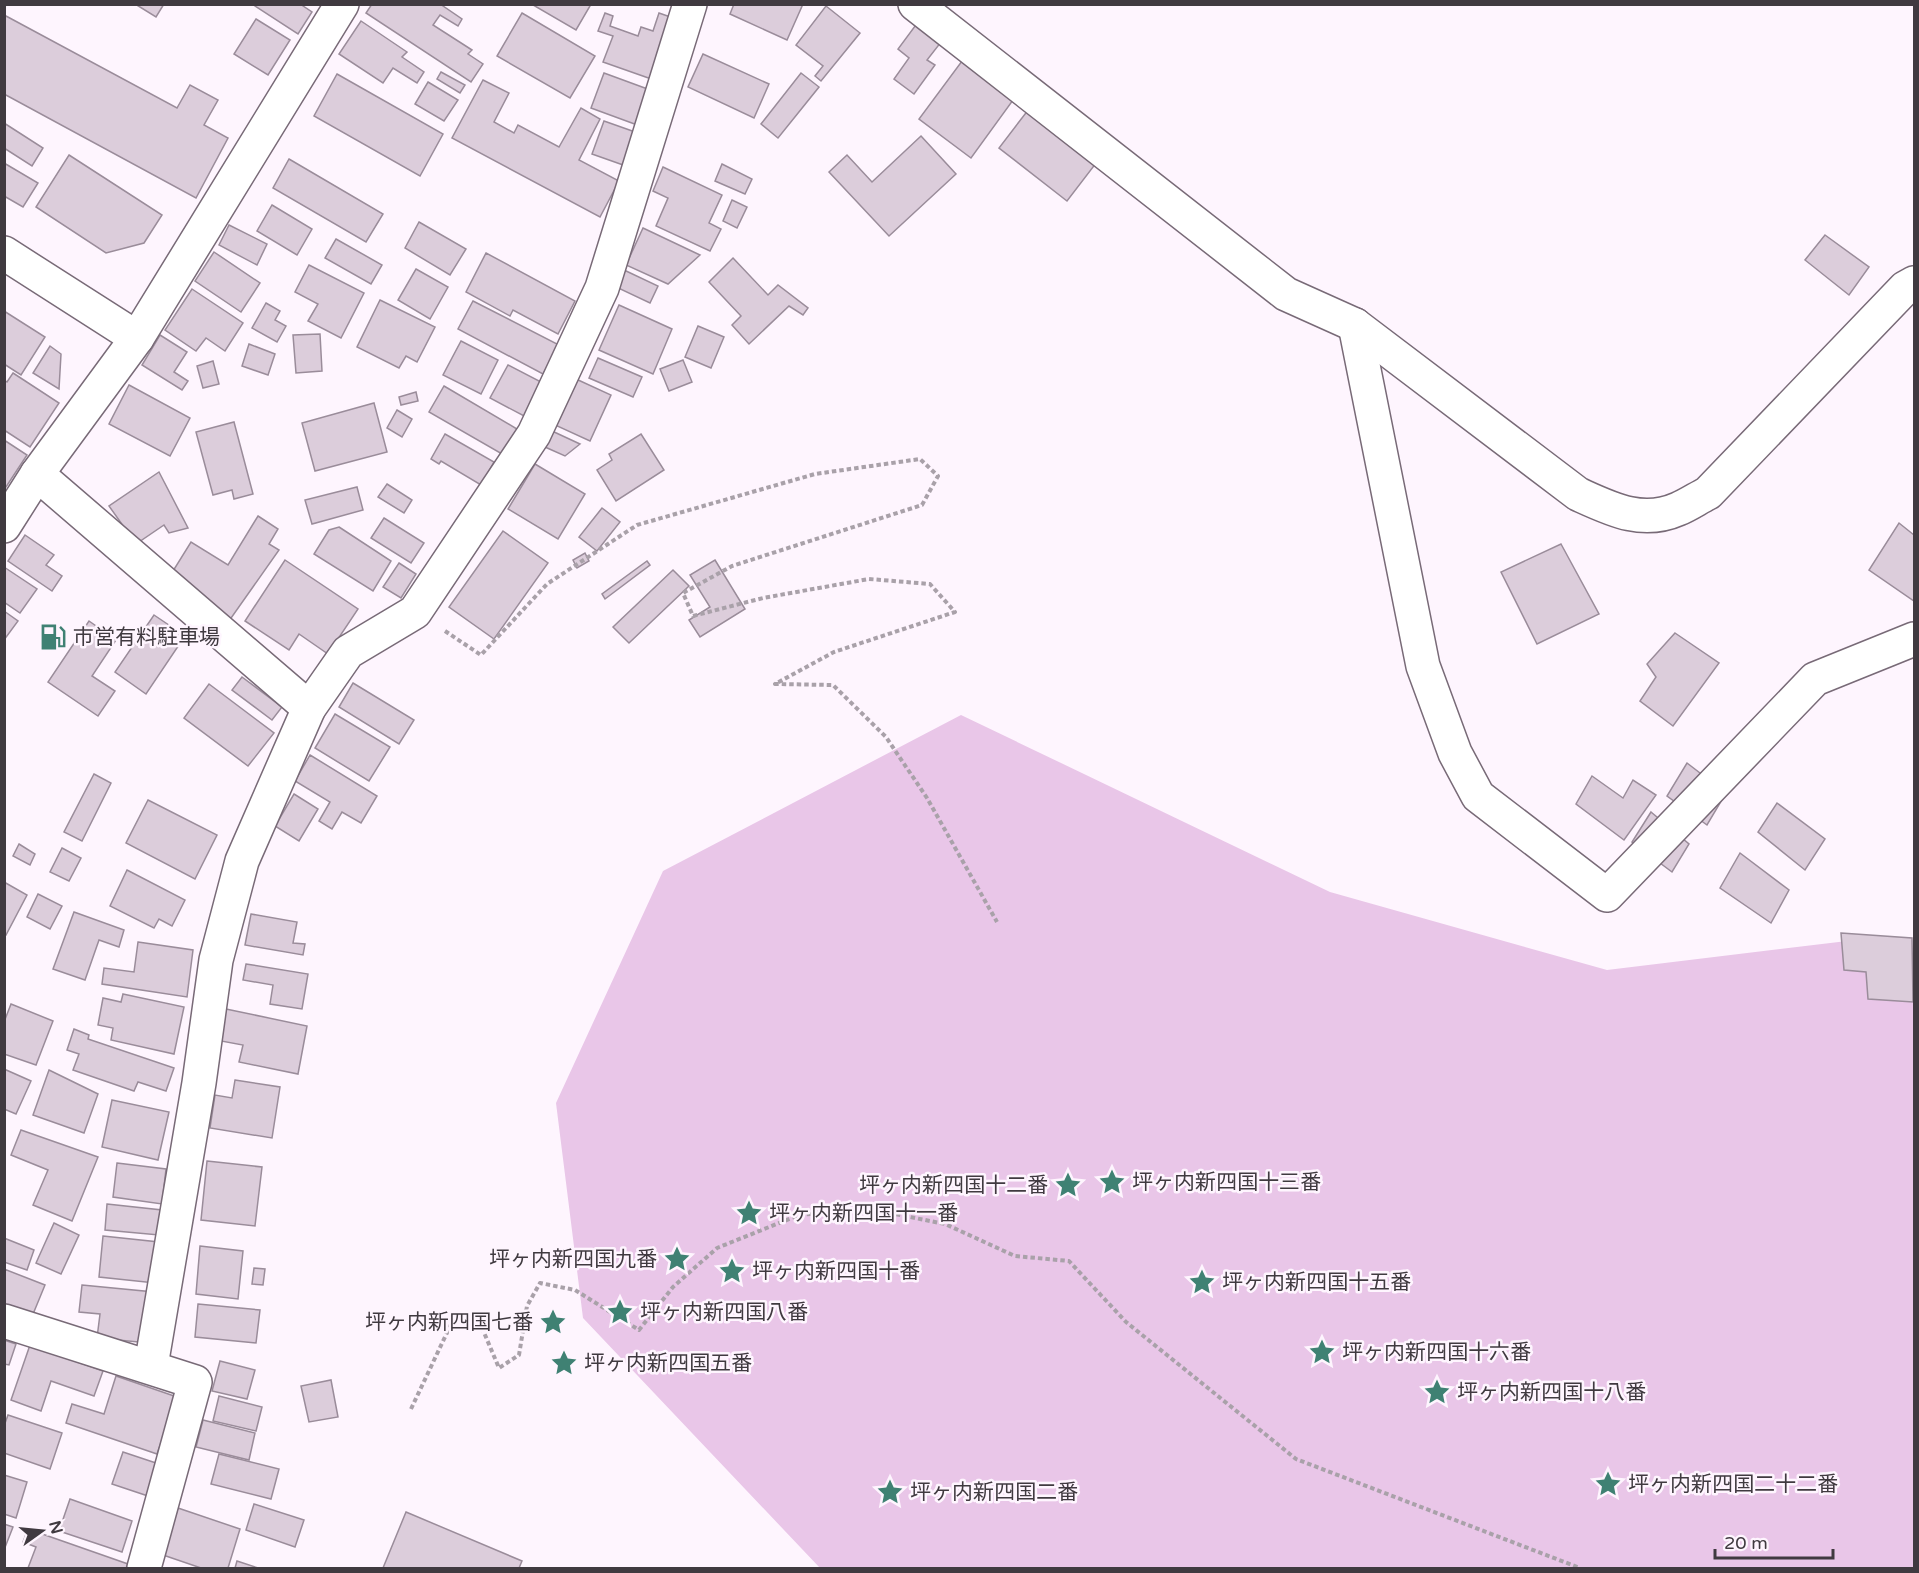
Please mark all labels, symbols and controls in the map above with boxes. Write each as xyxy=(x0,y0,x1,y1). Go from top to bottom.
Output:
fuel station icon: 市営有料駐車場 xyxy=(38,622,68,652)
place label: 市営有料駐車場 xyxy=(73,625,220,650)
place icon: 坪ヶ内新四国十三番 xyxy=(1097,1167,1127,1197)
place icon: 坪ヶ内新四国十二番 xyxy=(1053,1170,1083,1200)
place label: 坪ヶ内新四国十三番 xyxy=(1132,1170,1321,1195)
place label: 坪ヶ内新四国十二番 xyxy=(859,1173,1048,1198)
place icon: 坪ヶ内新四国十一番 xyxy=(734,1198,764,1228)
place label: 坪ヶ内新四国十一番 xyxy=(769,1201,958,1226)
place icon: 坪ヶ内新四国九番 xyxy=(662,1244,692,1274)
place label: 坪ヶ内新四国九番 xyxy=(489,1247,657,1272)
place icon: 坪ヶ内新四国十番 xyxy=(717,1256,747,1286)
place label: 坪ヶ内新四国十番 xyxy=(752,1259,920,1284)
place icon: 坪ヶ内新四国十五番 xyxy=(1187,1267,1217,1297)
place label: 坪ヶ内新四国十五番 xyxy=(1222,1270,1411,1295)
place icon: 坪ヶ内新四国八番 xyxy=(605,1297,635,1327)
place label: 坪ヶ内新四国八番 xyxy=(640,1300,808,1325)
place icon: 坪ヶ内新四国七番 xyxy=(538,1307,568,1337)
place label: 坪ヶ内新四国七番 xyxy=(365,1310,533,1335)
place icon: 坪ヶ内新四国十六番 xyxy=(1307,1337,1337,1367)
place label: 坪ヶ内新四国十六番 xyxy=(1342,1340,1531,1365)
place icon: 坪ヶ内新四国五番 xyxy=(549,1348,579,1378)
place label: 坪ヶ内新四国五番 xyxy=(584,1351,752,1376)
place icon: 坪ヶ内新四国十八番 xyxy=(1422,1377,1452,1407)
place label: 坪ヶ内新四国十八番 xyxy=(1457,1380,1646,1405)
place icon: 坪ヶ内新四国二十二番 xyxy=(1593,1469,1623,1499)
place label: 坪ヶ内新四国二十二番 xyxy=(1628,1472,1838,1497)
place icon: 坪ヶ内新四国二番 xyxy=(875,1477,905,1507)
place label: 坪ヶ内新四国二番 xyxy=(910,1480,1078,1505)
north arrow xyxy=(12,1501,72,1561)
text: N xyxy=(44,1519,67,1536)
scale bar xyxy=(1715,1522,1834,1560)
text: 20 m xyxy=(1724,1532,1768,1554)

